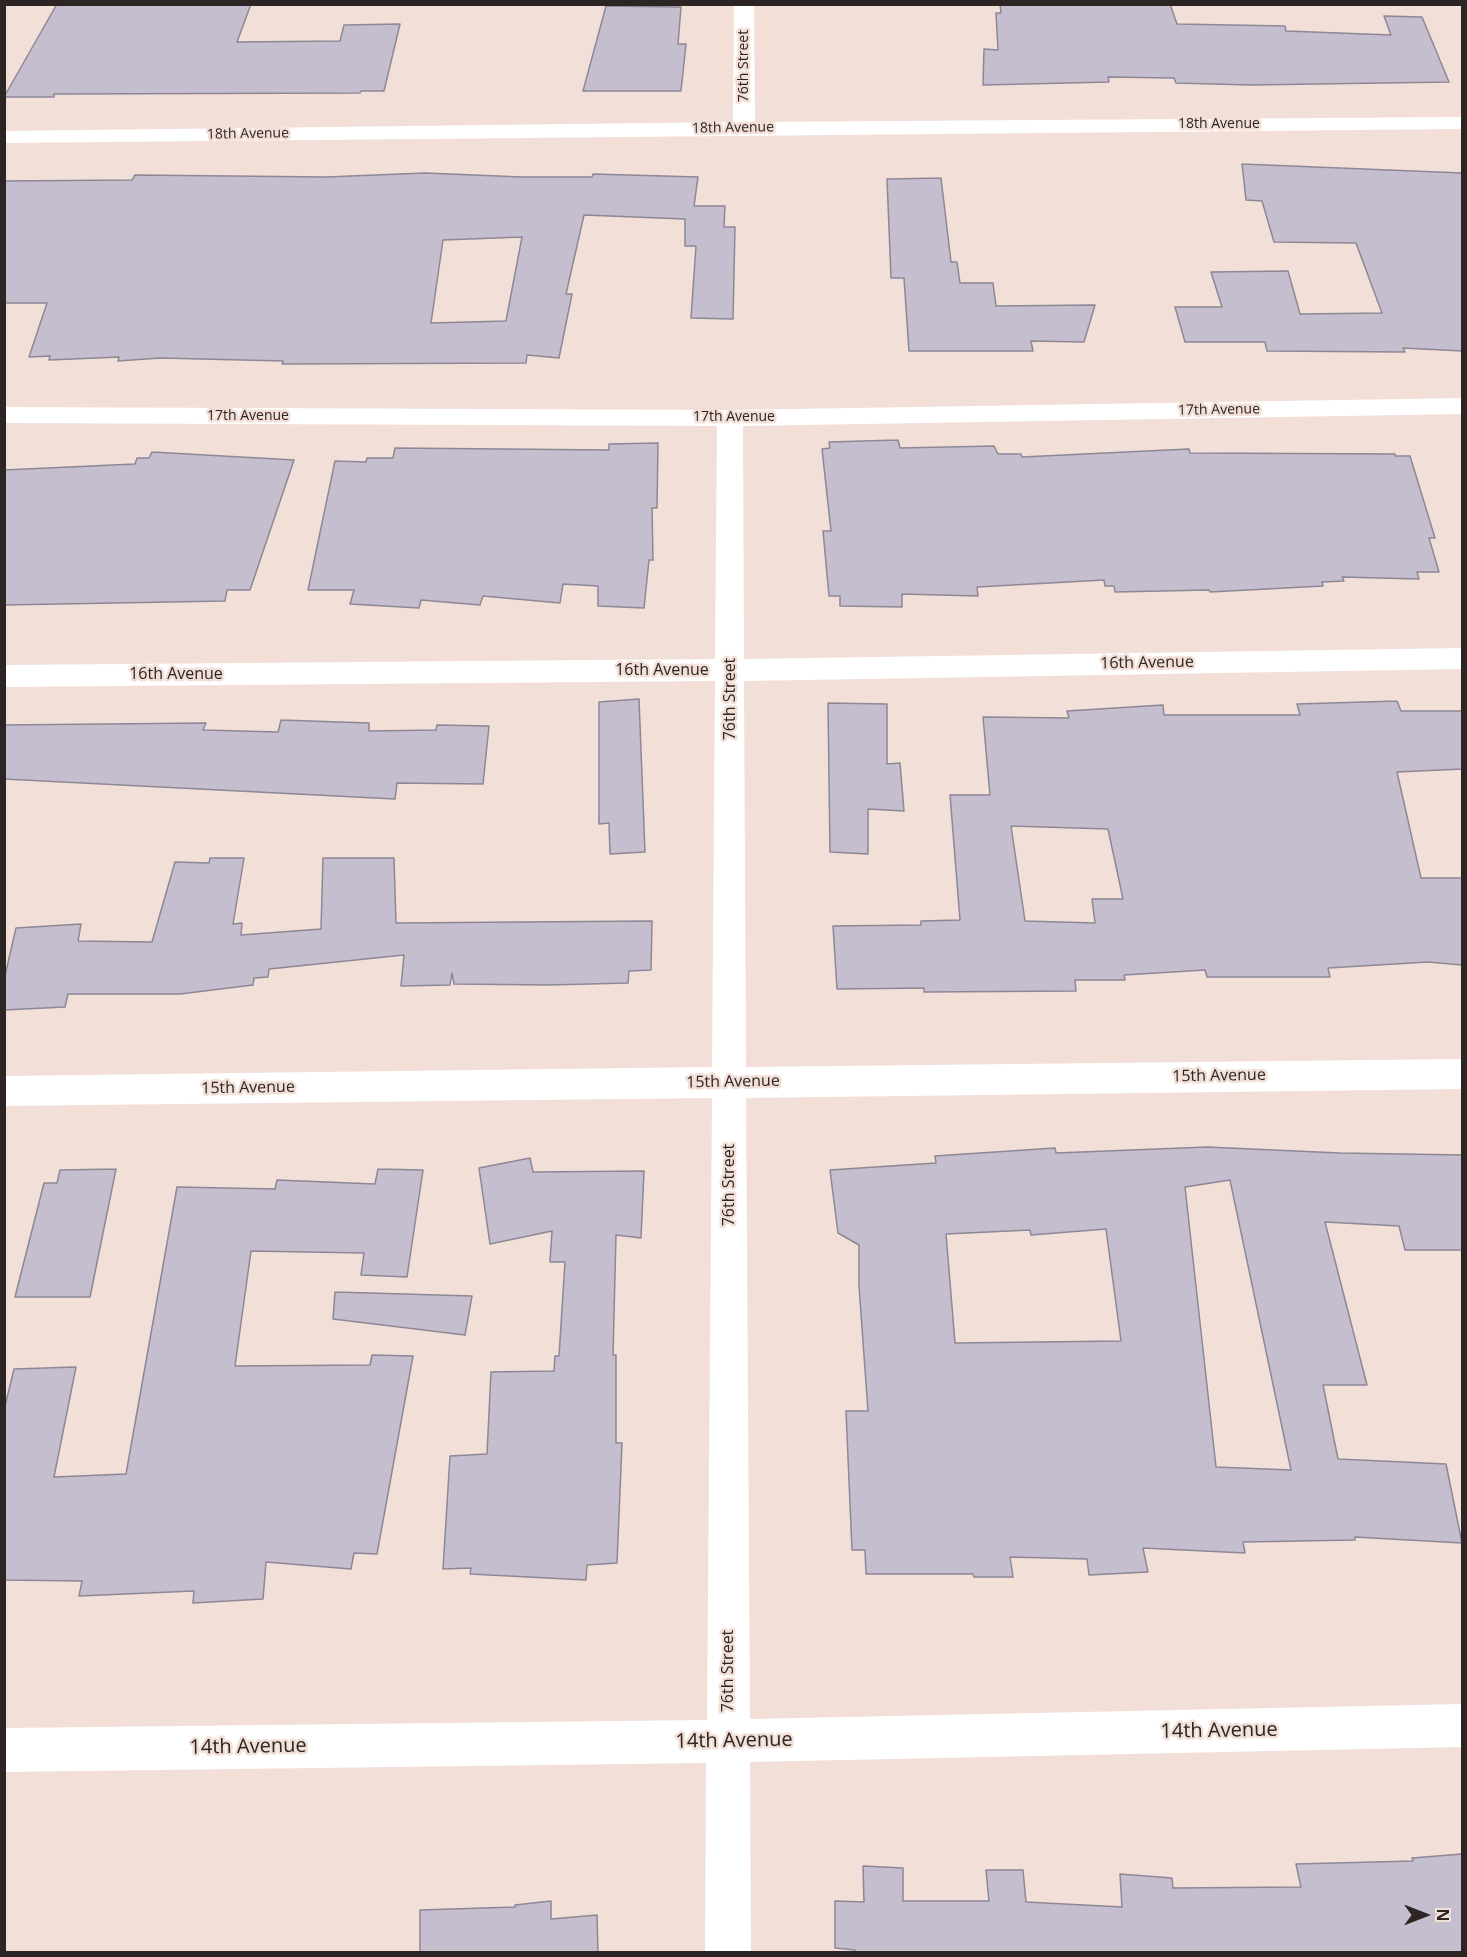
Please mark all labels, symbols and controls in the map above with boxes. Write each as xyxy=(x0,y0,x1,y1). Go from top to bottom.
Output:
street label: 76th Street xyxy=(736,30,752,102)
street label: 18th Avenue xyxy=(1178,116,1260,132)
street label: 18th Avenue xyxy=(692,119,774,137)
street label: 18th Avenue xyxy=(207,125,289,143)
street label: 17th Avenue xyxy=(1178,401,1260,419)
street label: 17th Avenue xyxy=(207,408,289,424)
street label: 17th Avenue xyxy=(693,409,775,425)
street label: 16th Avenue xyxy=(1100,653,1194,673)
street label: 76th Street xyxy=(720,658,740,740)
street label: 16th Avenue xyxy=(615,660,709,680)
street label: 16th Avenue xyxy=(129,664,223,684)
street label: 15th Avenue xyxy=(1172,1066,1266,1086)
street label: 15th Avenue xyxy=(686,1072,780,1092)
street label: 15th Avenue xyxy=(201,1078,295,1098)
street label: 76th Street xyxy=(719,1144,739,1226)
street label: 76th Street xyxy=(718,1630,738,1712)
street label: 14th Avenue xyxy=(1160,1718,1278,1744)
street label: 14th Avenue xyxy=(675,1728,793,1754)
street label: 14th Avenue xyxy=(189,1734,307,1760)
north arrow xyxy=(1395,1885,1455,1945)
text: N xyxy=(1432,1908,1454,1922)

